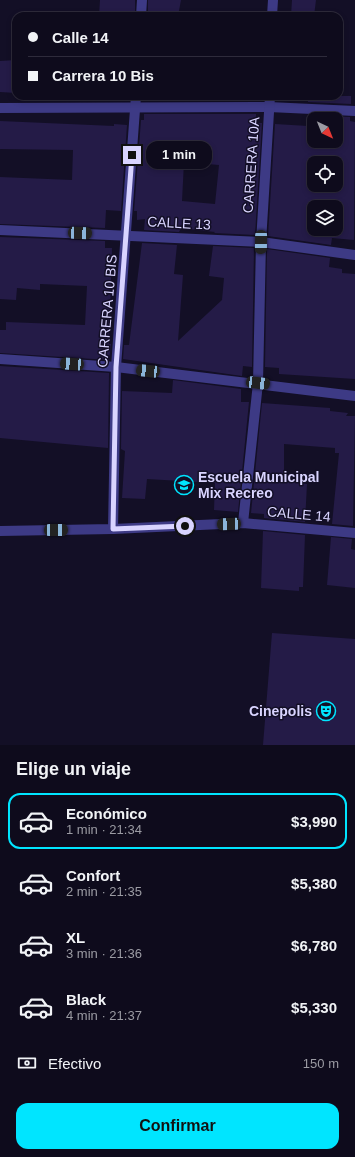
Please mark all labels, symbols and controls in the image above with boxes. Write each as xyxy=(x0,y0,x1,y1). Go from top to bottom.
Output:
text: Calle 14 xyxy=(52,29,109,46)
text: Carrera 10 Bis xyxy=(52,67,154,84)
north arrow xyxy=(307,112,343,148)
map controls xyxy=(307,112,343,236)
street label: CARRERA 10A xyxy=(240,116,262,214)
callout: 1 min xyxy=(146,141,212,169)
route end xyxy=(123,146,141,164)
text: 1 min xyxy=(162,147,196,162)
button: locate xyxy=(307,156,343,192)
button: layers xyxy=(307,200,343,236)
street label: CALLE 13 xyxy=(147,213,211,233)
car xyxy=(68,227,92,239)
car xyxy=(255,230,267,254)
street label: CARRERA 10 BIS xyxy=(94,254,120,368)
car xyxy=(60,357,84,371)
car xyxy=(135,364,161,378)
car xyxy=(245,376,271,390)
place label: Escuela Municipal Mix Recreo xyxy=(198,469,319,501)
school or university icon: Escuela Municipal Mix Recreo xyxy=(173,474,195,496)
street label: CALLE 14 xyxy=(267,503,332,525)
route start xyxy=(176,517,194,535)
car xyxy=(217,518,241,530)
car xyxy=(44,524,68,536)
theatre icon: Cinepolis xyxy=(315,700,337,722)
place label: Cinepolis xyxy=(249,703,312,719)
text: Elige un viaje xyxy=(16,759,131,779)
icon: car xyxy=(18,803,54,839)
text: Económico xyxy=(66,805,147,822)
text: $3,990 xyxy=(291,813,337,830)
text: 1 min · 21:34 xyxy=(66,822,142,837)
icon: car xyxy=(18,865,54,901)
text: Confort xyxy=(66,867,120,884)
text: $5,380 xyxy=(291,875,337,892)
text: 2 min · 21:35 xyxy=(66,884,142,899)
icon: car xyxy=(18,927,54,963)
text: XL xyxy=(66,929,85,946)
text: $6,780 xyxy=(291,937,337,954)
text: 3 min · 21:36 xyxy=(66,946,142,961)
icon: car xyxy=(18,989,54,1025)
text: Black xyxy=(66,991,106,1008)
text: $5,330 xyxy=(291,999,337,1016)
text: 4 min · 21:37 xyxy=(66,1008,142,1023)
icon: cash xyxy=(16,1052,38,1074)
text: Efectivo xyxy=(48,1055,101,1072)
text: 150 m xyxy=(303,1056,339,1071)
button: Confirmar xyxy=(16,1103,339,1149)

